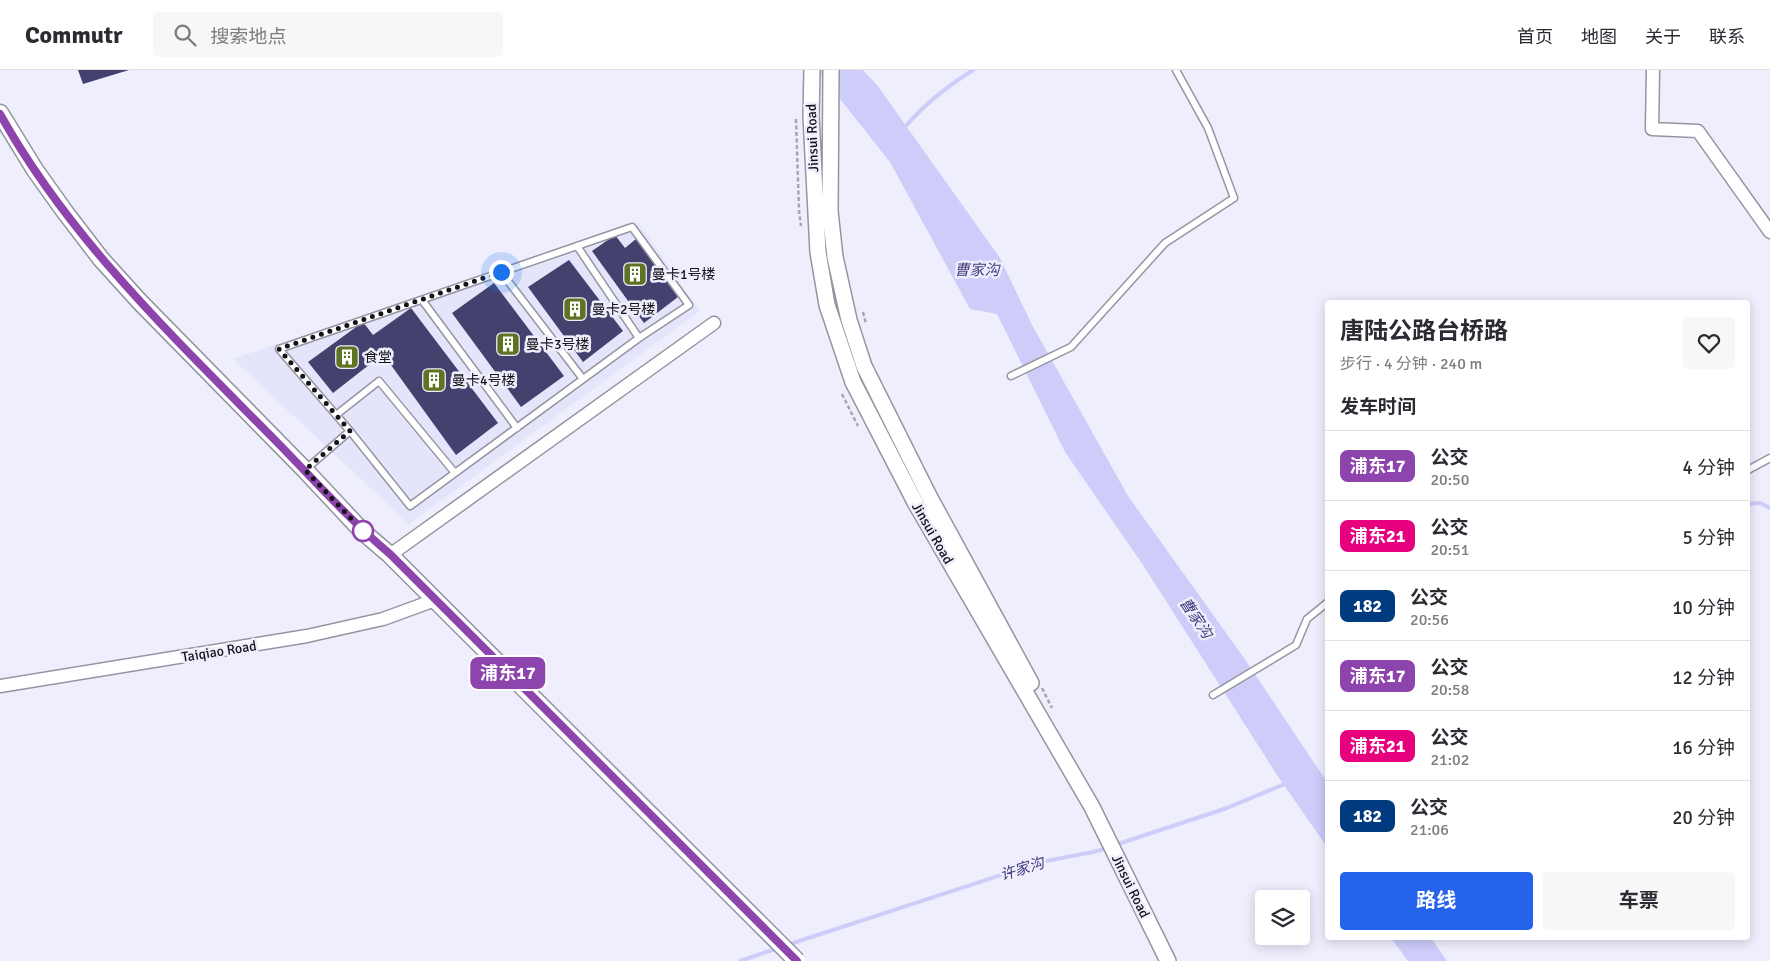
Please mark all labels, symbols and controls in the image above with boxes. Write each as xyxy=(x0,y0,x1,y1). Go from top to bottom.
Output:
search box xyxy=(153,12,503,57)
text: Commutr xyxy=(25,20,123,50)
icon: search xyxy=(171,21,199,49)
text: 搜索地点 xyxy=(211,25,287,49)
text: 首页 xyxy=(1517,26,1553,48)
text: 地图 xyxy=(1581,26,1617,48)
text: 关于 xyxy=(1645,26,1681,48)
text: 联系 xyxy=(1709,26,1745,48)
street label: Jinsui Road xyxy=(803,104,822,172)
your location xyxy=(489,260,514,285)
building icon: 曼卡1号楼 xyxy=(622,261,648,287)
water label: 曹家沟 xyxy=(954,261,1001,279)
place label: 曼卡1号楼 xyxy=(652,266,716,283)
building icon: 曼卡2号楼 xyxy=(562,296,588,322)
place label: 曼卡2号楼 xyxy=(592,301,656,318)
text: 唐陆公路台桥路 xyxy=(1340,316,1508,346)
button: heart xyxy=(1683,317,1735,369)
building icon: 曼卡3号楼 xyxy=(495,331,521,357)
place label: 曼卡3号楼 xyxy=(526,336,590,353)
building icon: 食堂 xyxy=(334,344,360,370)
place label: 食堂 xyxy=(364,349,392,366)
text: 步行 · 4 分钟 · 240 m xyxy=(1340,354,1482,374)
building icon: 曼卡4号楼 xyxy=(421,367,447,393)
place label: 曼卡4号楼 xyxy=(452,372,516,389)
text: 发车时间 xyxy=(1340,395,1416,419)
text: 公交 xyxy=(1430,446,1468,470)
text: 浦东17 xyxy=(1350,455,1405,477)
text: 4 分钟 xyxy=(1683,456,1735,480)
text: 20:50 xyxy=(1430,470,1469,490)
street label: Jinsui Road xyxy=(908,499,957,567)
text: 公交 xyxy=(1430,516,1468,540)
unlabelled marker xyxy=(352,520,374,542)
text: 浦东21 xyxy=(1350,525,1405,547)
text: 5 分钟 xyxy=(1683,526,1735,550)
text: 20:51 xyxy=(1430,540,1469,560)
text: 公交 xyxy=(1410,586,1448,610)
water label: 曹家沟 xyxy=(1176,594,1217,643)
text: 182 xyxy=(1353,595,1382,617)
text: 10 分钟 xyxy=(1672,596,1735,620)
text: 20:56 xyxy=(1410,610,1449,630)
street label: Taiqiao Road xyxy=(181,637,258,666)
text: 公交 xyxy=(1430,656,1468,680)
line badge: 浦东17 xyxy=(473,657,543,689)
text: 浦东17 xyxy=(480,662,536,684)
text: 浦东17 xyxy=(1350,665,1405,687)
text: 12 分钟 xyxy=(1672,666,1735,690)
text: 20:58 xyxy=(1430,680,1469,700)
text: 公交 xyxy=(1430,726,1468,750)
text: 浦东21 xyxy=(1350,735,1405,757)
text: 16 分钟 xyxy=(1672,736,1735,760)
text: 21:02 xyxy=(1430,750,1469,770)
text: 公交 xyxy=(1410,796,1448,820)
text: 182 xyxy=(1353,805,1382,827)
text: 20 分钟 xyxy=(1672,806,1735,830)
text: 21:06 xyxy=(1410,820,1449,840)
street label: Jinsui Road xyxy=(1108,852,1153,921)
water label: 许家沟 xyxy=(998,853,1048,884)
button: 路线 xyxy=(1340,872,1533,930)
button: 车票 xyxy=(1543,872,1735,930)
map controls xyxy=(1255,890,1310,945)
button: layers xyxy=(1255,890,1310,945)

